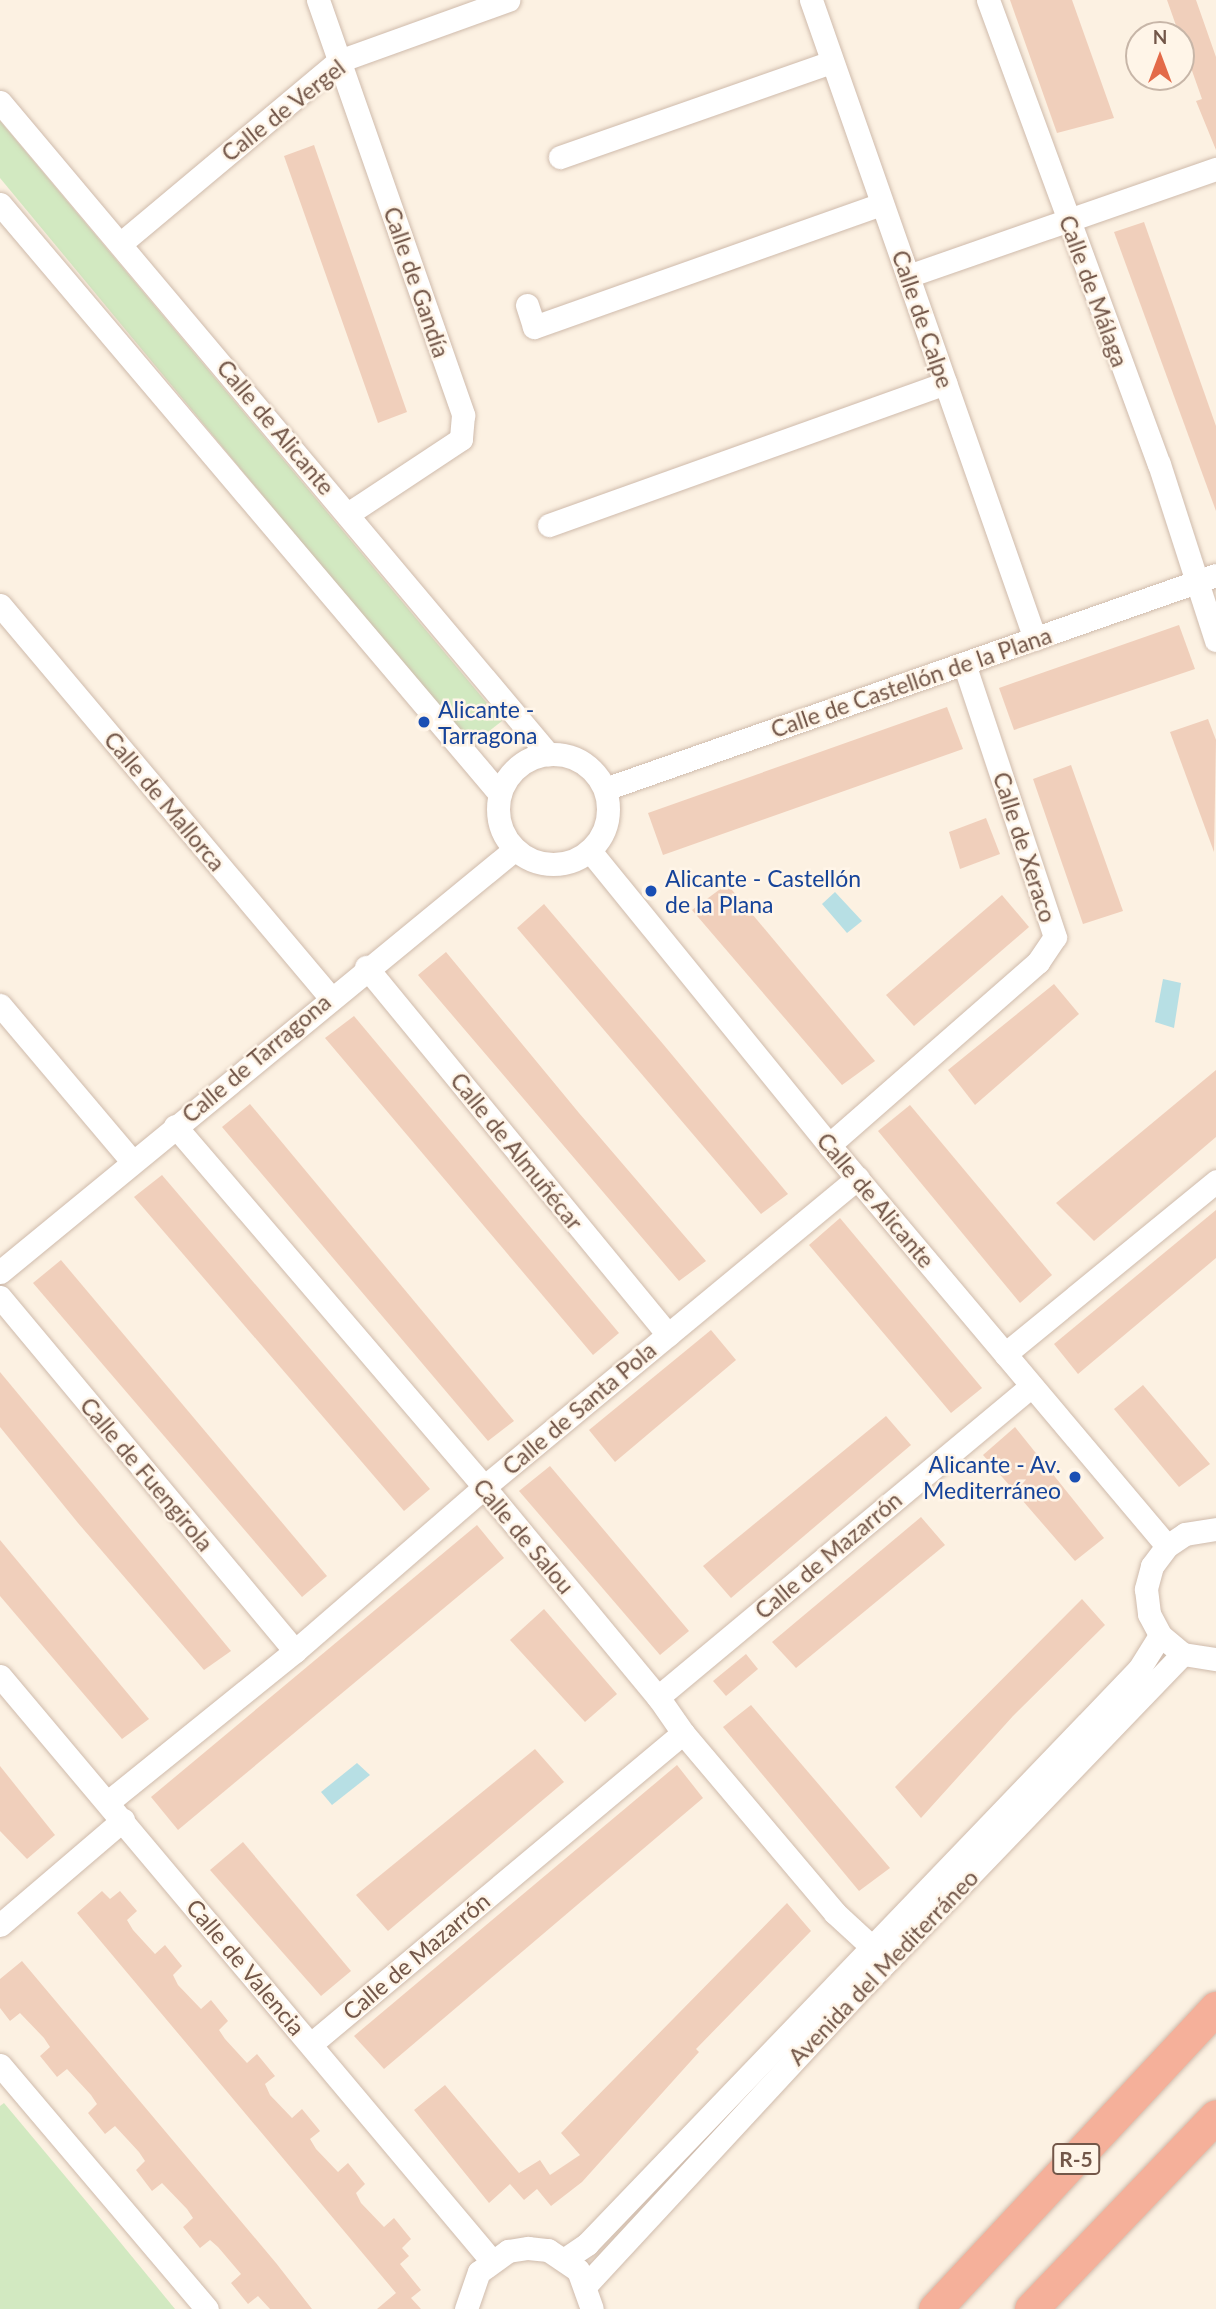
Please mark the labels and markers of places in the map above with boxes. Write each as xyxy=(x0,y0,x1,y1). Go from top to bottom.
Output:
place label: Alicante - Tarragona xyxy=(438,695,537,749)
marker: Alicante - Tarragona xyxy=(416,714,432,730)
place label: Alicante - Castellón de la Plana xyxy=(665,864,861,918)
marker: Alicante - Castellón de la Plana xyxy=(643,883,659,899)
place label: Alicante - Av. Mediterráneo xyxy=(923,1450,1061,1504)
marker: Alicante - Av. Mediterráneo xyxy=(1067,1469,1083,1485)

